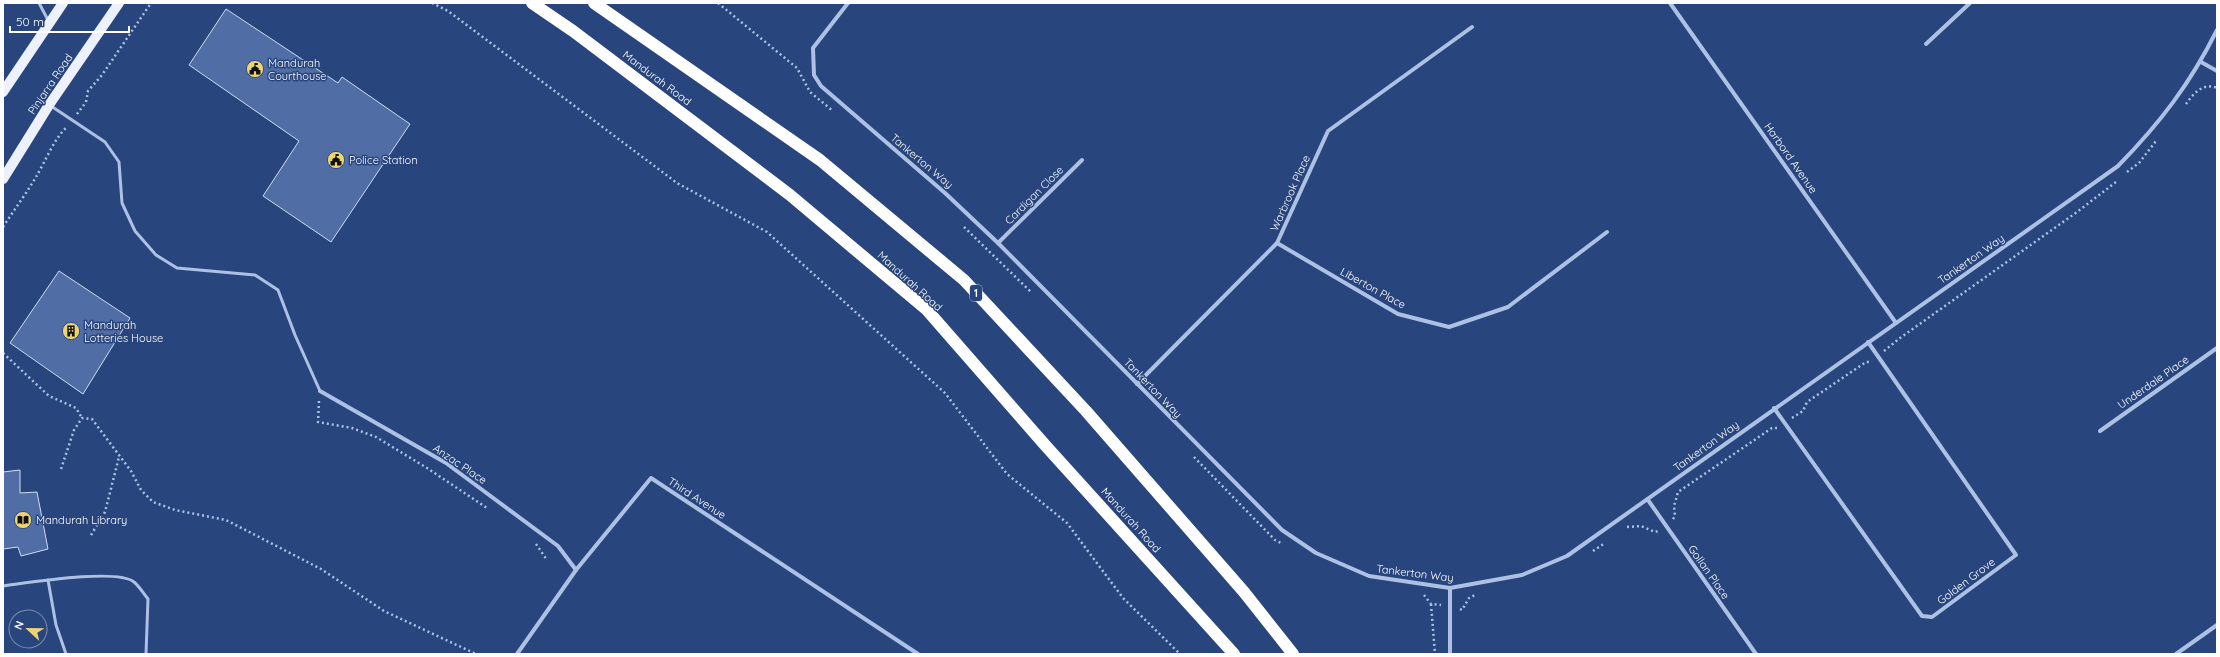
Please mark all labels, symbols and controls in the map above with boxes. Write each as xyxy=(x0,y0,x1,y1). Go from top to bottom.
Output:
scale bar xyxy=(10,8,129,34)
text: 50 m xyxy=(16,14,44,29)
street label: Mandurah Road xyxy=(620,48,694,108)
street label: Pinjarra Road xyxy=(25,51,75,117)
place label: Mandurah Courthouse xyxy=(268,56,327,83)
public building icon: Mandurah Courthouse xyxy=(245,59,265,79)
street label: Harbord Avenue xyxy=(1761,120,1821,196)
street label: Tankerton Way xyxy=(888,131,956,191)
public building icon: Police Station xyxy=(326,150,346,170)
place label: Police Station xyxy=(349,153,418,167)
street label: Warbrook Place xyxy=(1267,153,1313,233)
street label: Cardigan Close xyxy=(1002,163,1066,227)
street label: Tankerton Way xyxy=(1935,231,2007,287)
street label: Mandurah Road xyxy=(875,248,945,314)
street label: Liberton Place xyxy=(1338,264,1408,312)
road number: 1 xyxy=(970,285,982,301)
place label: Mandurah Lotteries House xyxy=(84,318,163,345)
building icon: Mandurah Lotteries House xyxy=(61,321,81,341)
street label: Underdale Place xyxy=(2115,352,2191,412)
street label: Tankerton Way xyxy=(1121,355,1185,421)
street label: Tankerton Way xyxy=(1670,417,1742,475)
street label: Anzac Place xyxy=(430,441,490,487)
street label: Third Avenue xyxy=(665,474,729,522)
street label: Mandurah Road xyxy=(1098,485,1164,555)
library icon: Mandurah Library xyxy=(13,510,33,530)
place label: Mandurah Library xyxy=(36,513,127,527)
street label: Gollan Place xyxy=(1685,542,1733,602)
street label: Golden Grove xyxy=(1934,555,1998,607)
street label: Tankerton Way xyxy=(1376,561,1454,585)
north arrow xyxy=(8,609,48,649)
text: N xyxy=(11,619,27,632)

